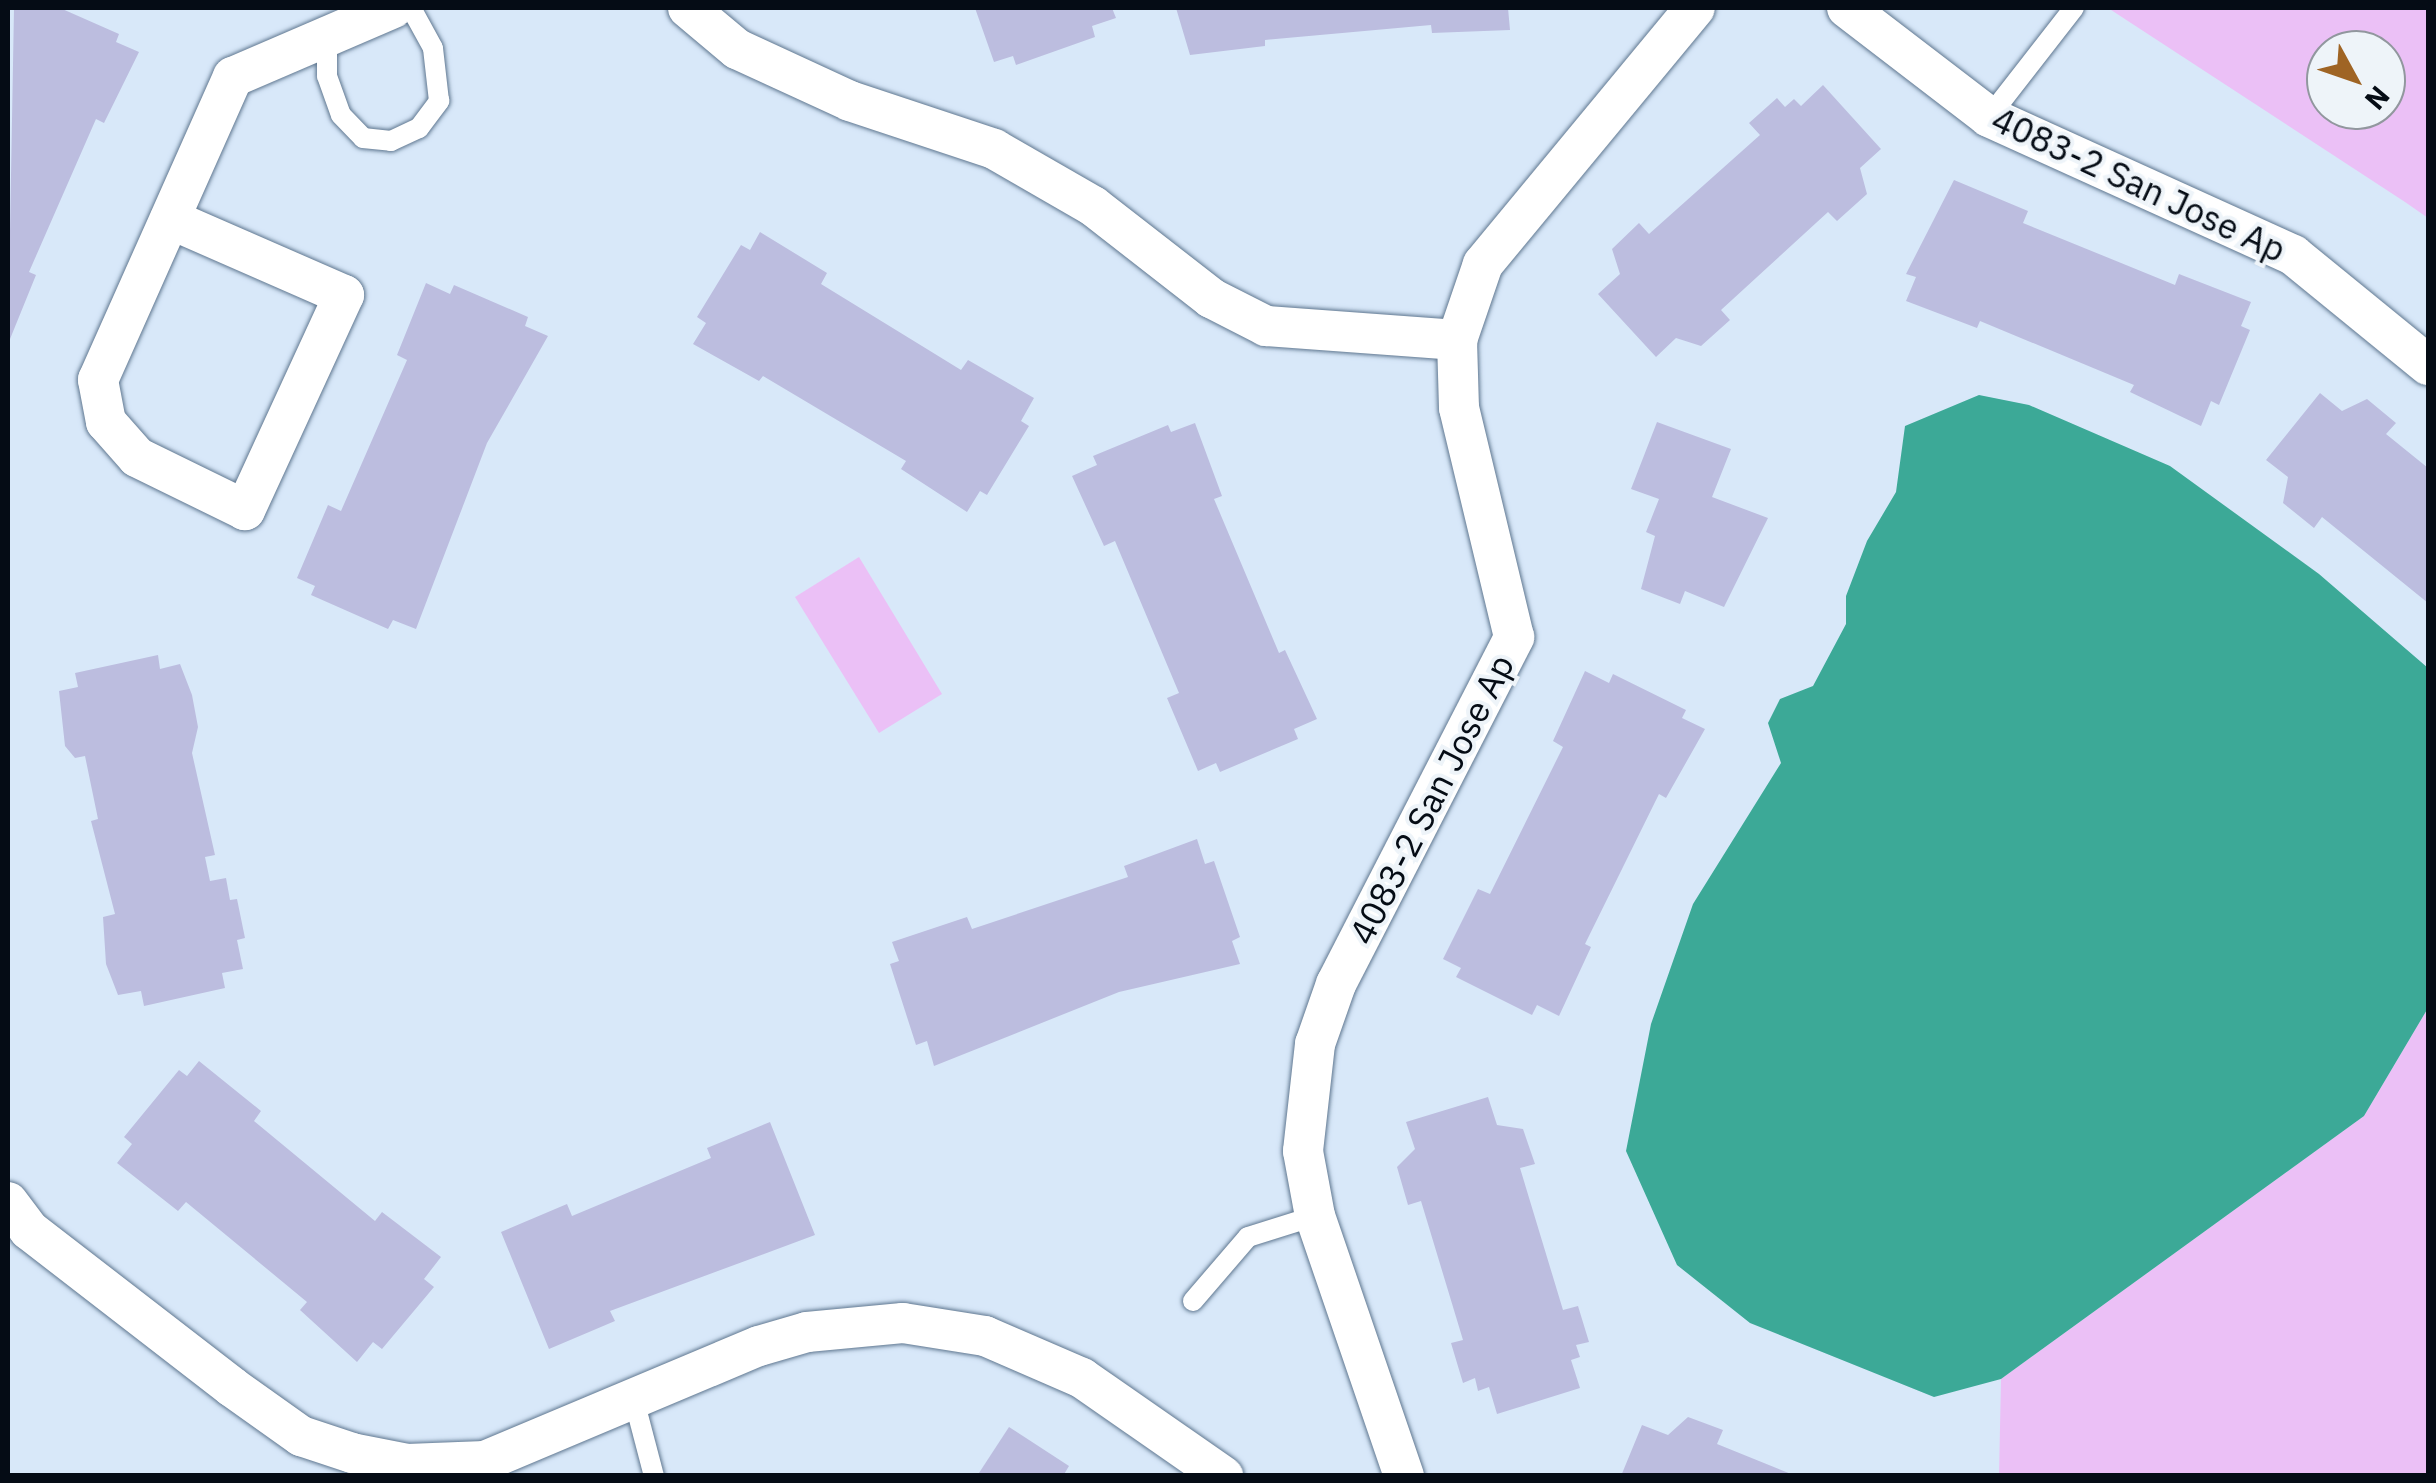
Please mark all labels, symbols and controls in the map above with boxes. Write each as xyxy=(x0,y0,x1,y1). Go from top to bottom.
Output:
north arrow xyxy=(2306,30,2406,130)
text: N xyxy=(2357,79,2399,118)
street label: 4083-2 San Jose Ap xyxy=(1986,98,2292,270)
street label: 4083-2 San Jose Ap xyxy=(1340,647,1522,951)

